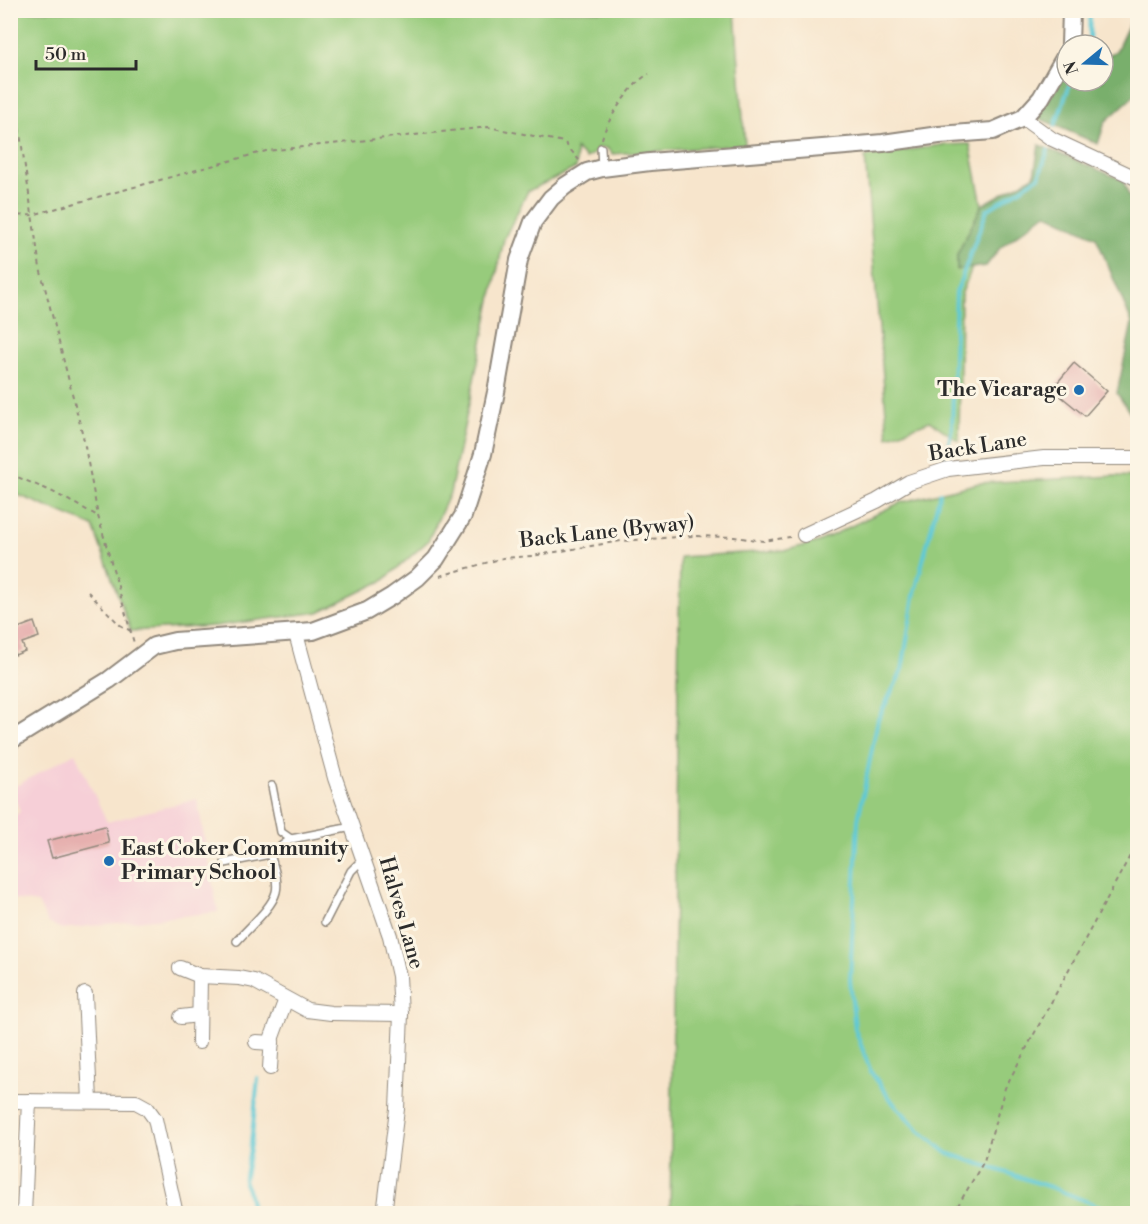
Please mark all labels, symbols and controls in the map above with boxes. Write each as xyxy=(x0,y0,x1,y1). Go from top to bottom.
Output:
scale bar xyxy=(36,33,136,71)
north arrow xyxy=(1055,33,1115,93)
text: 50 m xyxy=(45,43,87,66)
text: N xyxy=(1060,58,1083,77)
place label: The Vicarage xyxy=(937,377,1067,403)
marker: The Vicarage xyxy=(1072,383,1086,397)
street label: Back Lane xyxy=(926,426,1029,468)
street label: Back Lane (Byway) xyxy=(517,510,696,554)
place label: East Coker Community Primary School xyxy=(121,836,349,886)
marker: East Coker Community Primary School xyxy=(102,854,116,868)
street label: Halves Lane xyxy=(373,854,429,972)

